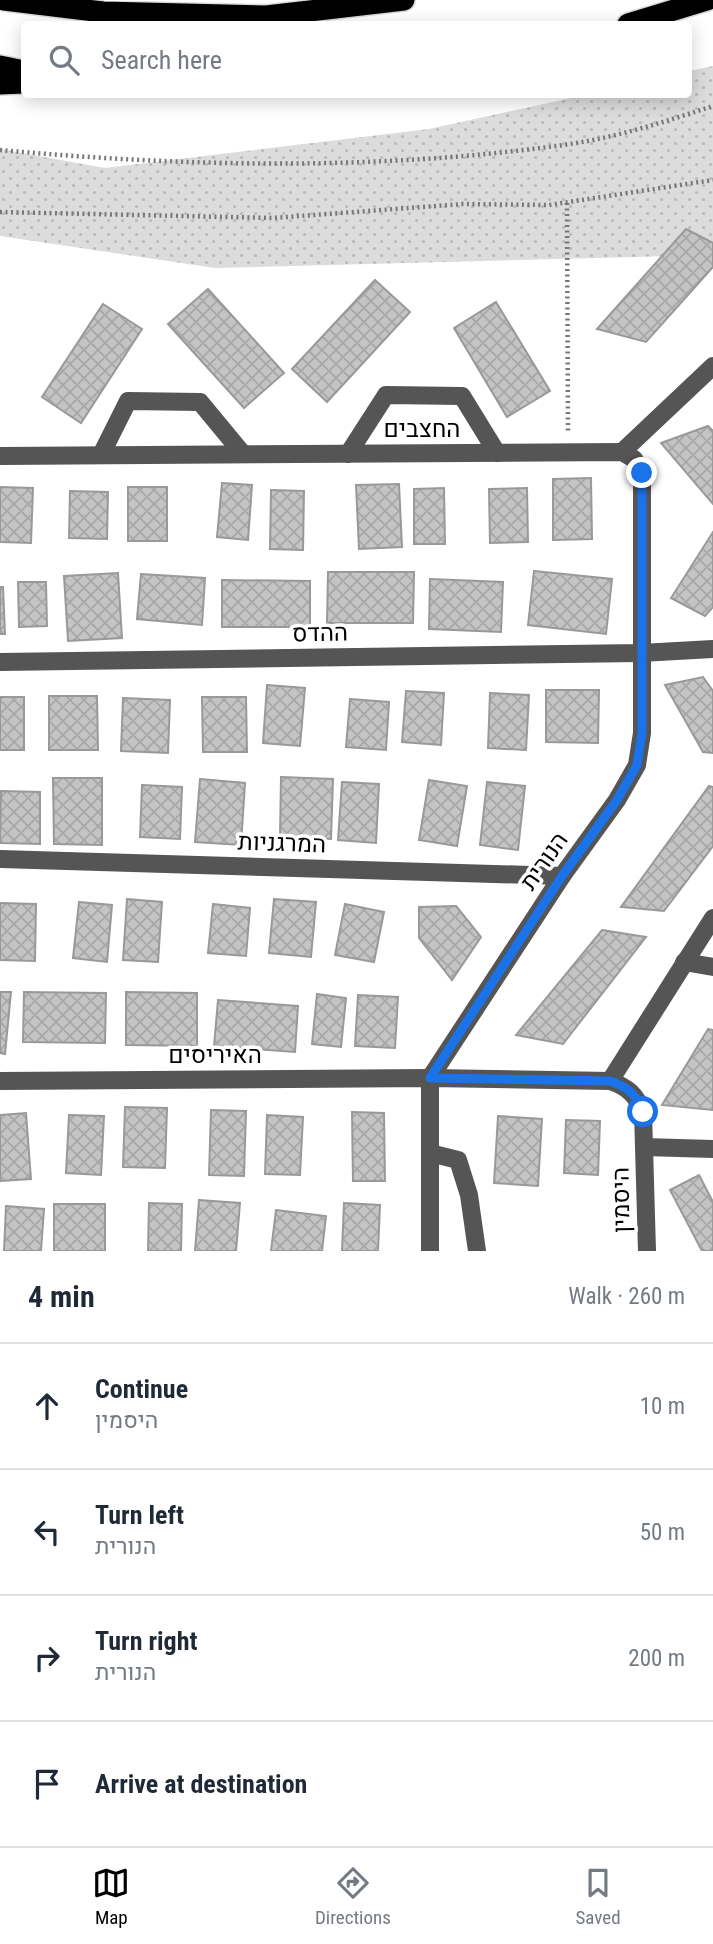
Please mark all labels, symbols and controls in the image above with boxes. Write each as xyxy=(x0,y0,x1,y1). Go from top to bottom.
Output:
search box xyxy=(21,21,692,98)
icon: search xyxy=(45,41,83,79)
text: Search here xyxy=(101,45,222,75)
street label: החצבים xyxy=(384,415,460,443)
route end xyxy=(626,457,657,488)
street label: ההדס xyxy=(292,619,348,647)
street label: המרגניות xyxy=(237,827,327,859)
street label: הנורית xyxy=(514,827,574,895)
street label: האיריסים xyxy=(168,1041,262,1069)
route start xyxy=(627,1096,658,1127)
street label: היסמין xyxy=(606,1167,636,1233)
text: 4 min xyxy=(28,1279,95,1314)
text: Walk · 260 m xyxy=(568,1283,685,1310)
text: Continue xyxy=(95,1374,188,1404)
icon: ahead xyxy=(28,1387,66,1425)
text: 10 m xyxy=(640,1393,685,1420)
text: היסמין xyxy=(95,1407,158,1434)
text: Turn left xyxy=(95,1500,184,1530)
icon: left xyxy=(28,1513,66,1551)
text: 50 m xyxy=(640,1519,685,1546)
text: הנורית xyxy=(95,1533,156,1560)
text: Turn right xyxy=(95,1626,197,1656)
icon: right xyxy=(28,1639,66,1677)
text: 200 m xyxy=(628,1645,685,1672)
text: הנורית xyxy=(95,1659,156,1686)
icon: arrive xyxy=(28,1765,66,1803)
text: Arrive at destination xyxy=(95,1769,307,1799)
tab: Map xyxy=(92,1864,130,1929)
tab: Directions xyxy=(315,1864,391,1929)
tab: Saved xyxy=(575,1864,621,1929)

